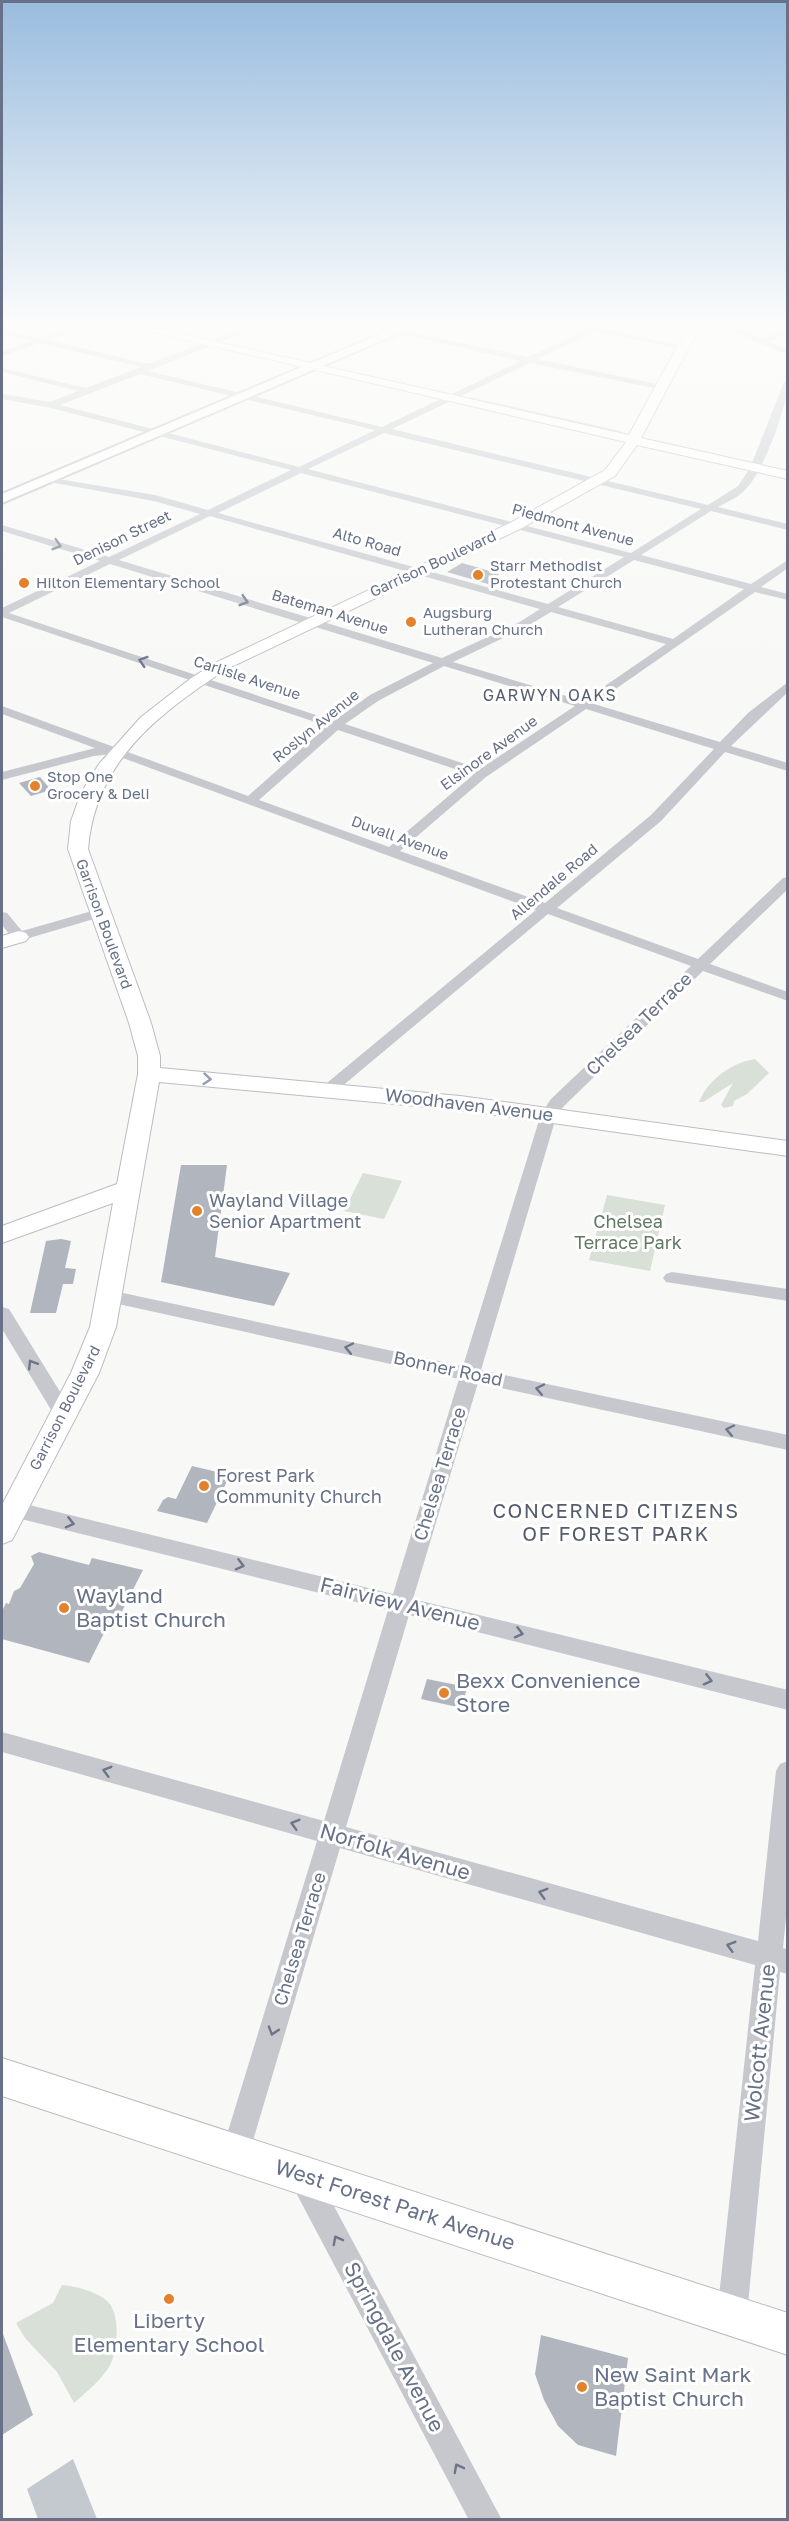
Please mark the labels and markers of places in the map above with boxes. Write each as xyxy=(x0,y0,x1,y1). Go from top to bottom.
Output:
place label: Starr Methodist Protestant Church xyxy=(490,556,622,591)
marker: Starr Methodist Protestant Church xyxy=(471,568,485,582)
place label: Hilton Elementary School xyxy=(36,573,220,591)
marker: Hilton Elementary School xyxy=(17,576,31,590)
place label: Augsburg Lutheran Church xyxy=(423,603,543,638)
marker: Augsburg Lutheran Church xyxy=(404,615,418,629)
place label: Stop One Grocery & Deli xyxy=(47,767,149,802)
marker: Stop One Grocery & Deli xyxy=(28,779,42,793)
place label: Wayland Village Senior Apartment xyxy=(209,1189,362,1232)
marker: Wayland Village Senior Apartment xyxy=(190,1204,204,1218)
place label: Forest Park Community Church xyxy=(216,1464,382,1507)
marker: Forest Park Community Church xyxy=(197,1479,211,1493)
place label: Wayland Baptist Church xyxy=(76,1582,226,1632)
marker: Wayland Baptist Church xyxy=(57,1601,71,1615)
place label: Bexx Convenience Store xyxy=(456,1667,641,1717)
marker: Bexx Convenience Store xyxy=(437,1686,451,1700)
marker: Liberty Elementary School xyxy=(162,2292,176,2306)
place label: Liberty Elementary School xyxy=(74,2307,264,2357)
place label: New Saint Mark Baptist Church xyxy=(594,2361,752,2411)
marker: New Saint Mark Baptist Church xyxy=(575,2380,589,2394)

